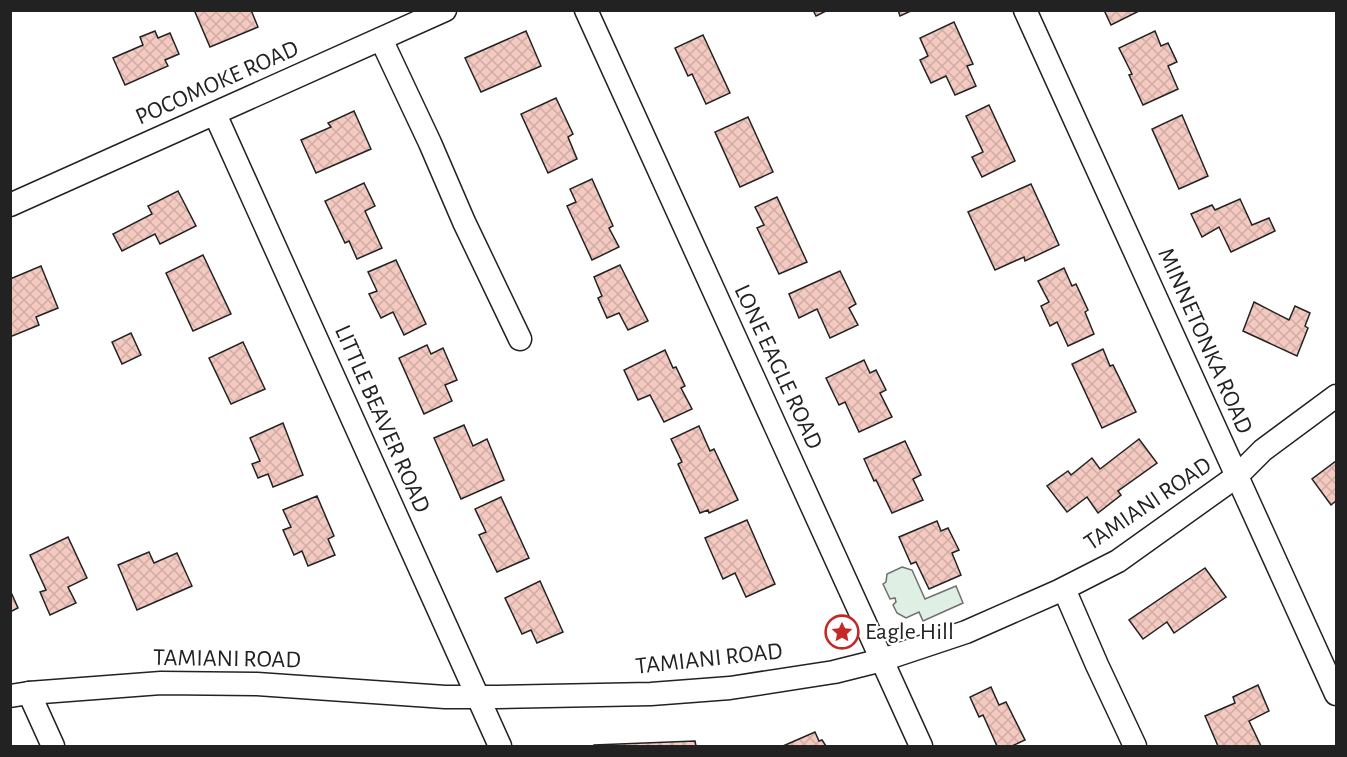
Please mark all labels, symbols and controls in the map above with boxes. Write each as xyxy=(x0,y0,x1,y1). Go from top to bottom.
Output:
street label: POCOMOKE ROAD xyxy=(132,36,302,130)
street label: MINNETONKA ROAD xyxy=(1153,245,1257,437)
street label: LONE EAGLE ROAD xyxy=(729,281,827,453)
street label: LITTLE BEAVER ROAD xyxy=(330,322,434,516)
street label: TAMIANI ROAD xyxy=(1080,453,1216,555)
place icon: Eagle Hill xyxy=(824,614,860,650)
place label: Eagle Hill xyxy=(865,620,954,644)
street label: TAMIANI ROAD xyxy=(634,639,784,679)
street label: TAMIANI ROAD xyxy=(153,646,301,672)

